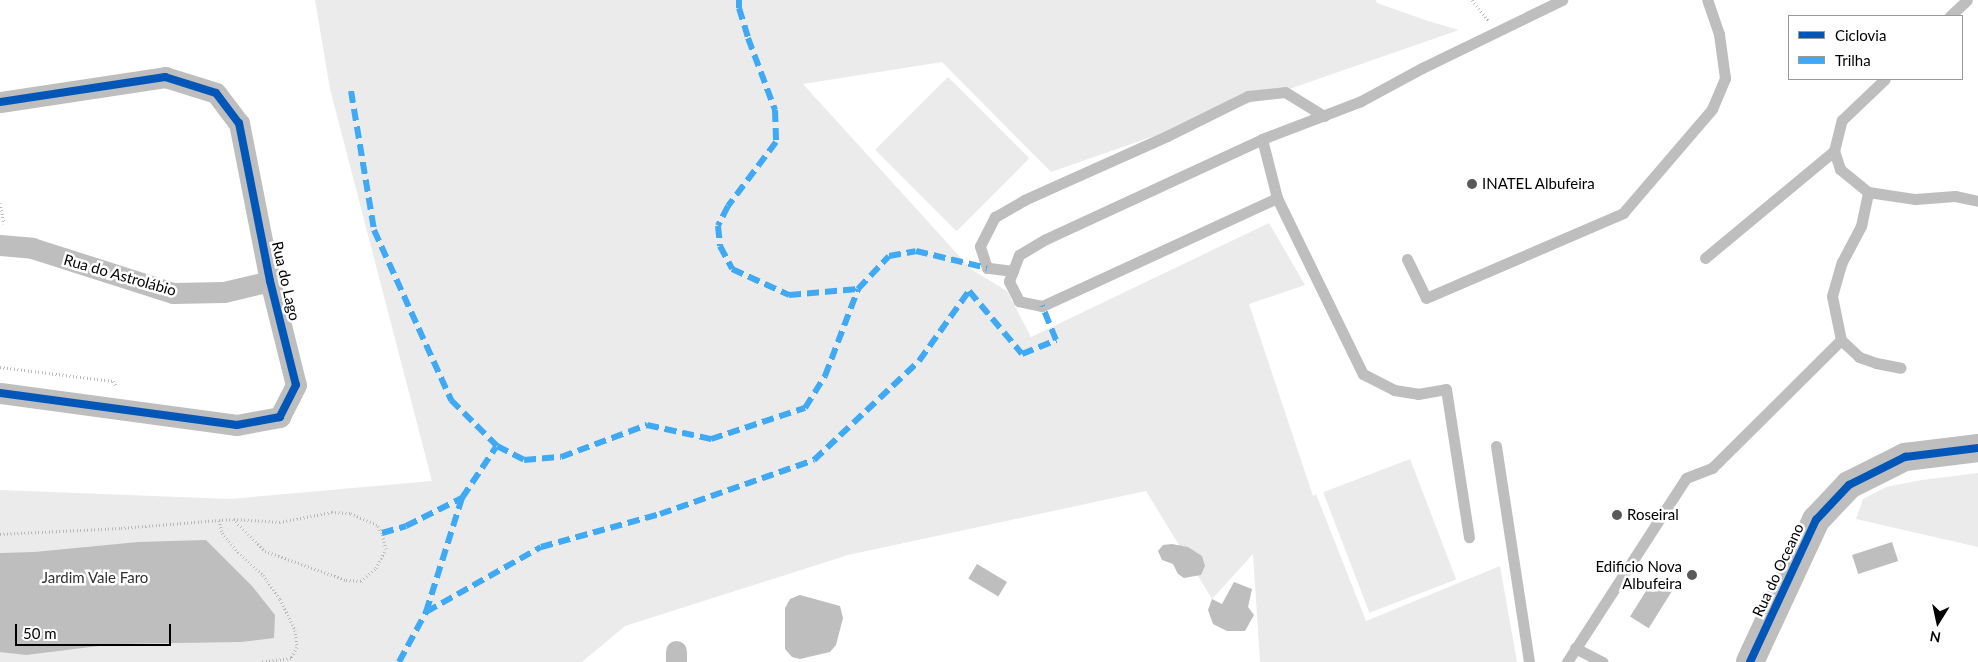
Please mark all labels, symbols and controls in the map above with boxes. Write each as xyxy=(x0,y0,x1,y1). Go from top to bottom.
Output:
legend xyxy=(1788,15,1963,80)
text: Ciclovia xyxy=(1835,26,1886,44)
text: Trilha xyxy=(1835,51,1871,69)
place label: INATEL Albufeira xyxy=(1482,175,1596,193)
marker: INATEL Albufeira xyxy=(1466,178,1478,190)
street label: Rua do Lago xyxy=(268,240,304,322)
street label: Rua do Astrolábio xyxy=(61,250,179,300)
place label: Roseiral xyxy=(1627,506,1679,524)
marker: Roseiral xyxy=(1611,509,1623,521)
street label: Rua do Oceano xyxy=(1749,521,1807,619)
place label: Edificio Nova Albufeira xyxy=(1595,557,1682,592)
park label: Jardim Vale Faro xyxy=(41,569,149,587)
marker: Edificio Nova Albufeira xyxy=(1686,569,1698,581)
north arrow xyxy=(1913,597,1963,647)
scale bar xyxy=(18,614,174,646)
text: 50 m xyxy=(23,624,57,642)
text: N xyxy=(1929,628,1942,647)

